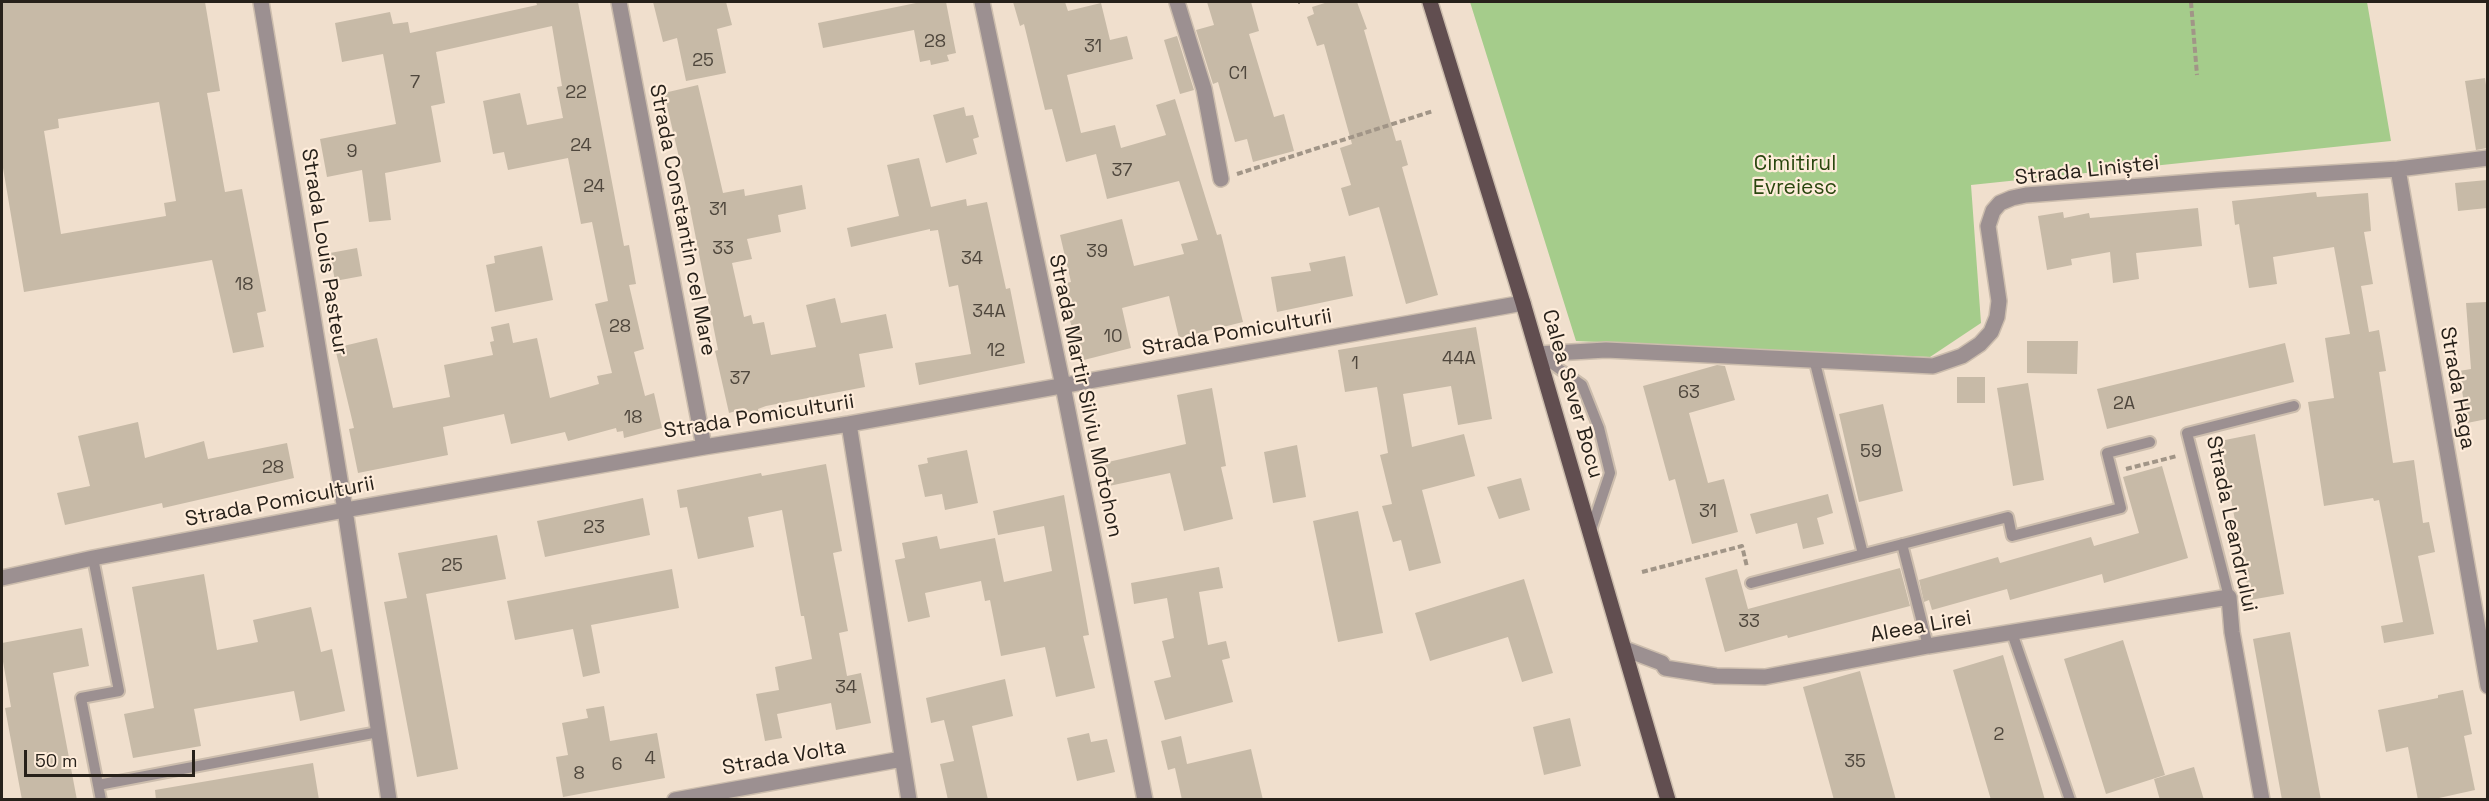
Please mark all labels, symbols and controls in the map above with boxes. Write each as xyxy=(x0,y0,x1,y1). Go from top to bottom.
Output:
house number: 28 xyxy=(924,31,946,53)
house number: 31 xyxy=(1084,36,1102,58)
house number: 25 xyxy=(692,50,714,72)
house number: C1 xyxy=(1228,63,1248,85)
house number: 7 xyxy=(410,72,420,94)
house number: 22 xyxy=(565,82,587,104)
street label: Strada Constantin cel Mare xyxy=(643,82,721,358)
house number: 24 xyxy=(570,135,592,157)
house number: 9 xyxy=(346,141,358,163)
street label: Strada Louis Pasteur xyxy=(295,147,353,357)
park label: Cimitirul Evreiesc xyxy=(1753,151,1837,201)
street label: Strada Liniștei xyxy=(2013,151,2161,191)
house number: 37 xyxy=(1111,160,1133,182)
house number: 24 xyxy=(583,176,605,198)
house number: 31 xyxy=(709,199,727,221)
house number: 33 xyxy=(712,238,734,260)
house number: 39 xyxy=(1086,241,1108,263)
house number: 34 xyxy=(961,248,983,270)
street label: Strada Martir Silviu Motohon xyxy=(1043,252,1127,540)
house number: 18 xyxy=(235,274,253,296)
house number: 34A xyxy=(972,301,1006,323)
street label: Strada Pomiculturii xyxy=(1140,304,1334,362)
street label: Calea Sever Bocu xyxy=(1536,307,1608,481)
house number: 28 xyxy=(609,316,631,338)
street label: Strada Haga xyxy=(2434,325,2480,451)
house number: 10 xyxy=(1103,326,1123,348)
house number: 12 xyxy=(987,340,1005,362)
house number: 44A xyxy=(1442,348,1476,370)
house number: 1 xyxy=(1351,353,1359,375)
house number: 37 xyxy=(729,368,751,390)
house number: 63 xyxy=(1678,382,1700,404)
street label: Strada Pomiculturii xyxy=(662,389,856,445)
house number: 2A xyxy=(2113,393,2135,415)
house number: 18 xyxy=(624,407,642,429)
street label: Strada Leandrului xyxy=(2200,434,2262,614)
house number: 59 xyxy=(1860,441,1882,463)
house number: 28 xyxy=(262,457,284,479)
street label: Strada Pomiculturii xyxy=(183,471,377,533)
house number: 31 xyxy=(1699,501,1717,523)
house number: 23 xyxy=(583,517,605,539)
house number: 25 xyxy=(441,555,463,577)
street label: Aleea Lirei xyxy=(1868,606,1974,648)
house number: 33 xyxy=(1738,611,1760,633)
house number: 34 xyxy=(835,677,857,699)
house number: 2 xyxy=(1994,724,2004,746)
street label: Strada Volta xyxy=(720,735,848,781)
scale bar xyxy=(27,738,198,776)
house number: 4 xyxy=(644,748,656,770)
text: 50 m xyxy=(35,749,77,772)
house number: 35 xyxy=(1844,751,1866,773)
house number: 6 xyxy=(611,754,623,776)
house number: 8 xyxy=(573,763,585,785)

